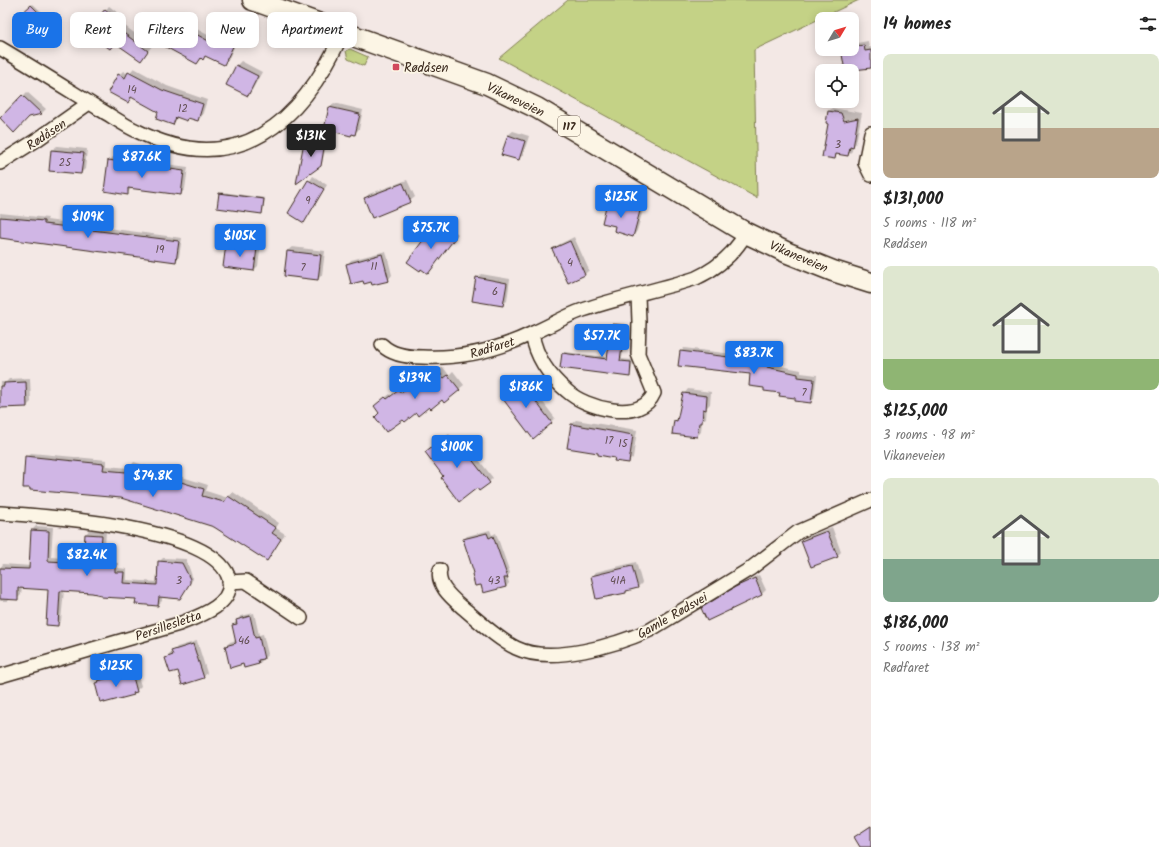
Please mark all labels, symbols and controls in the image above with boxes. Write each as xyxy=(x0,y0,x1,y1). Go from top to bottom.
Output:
text: 14 homes xyxy=(883,11,951,38)
chip: Buy xyxy=(12,12,62,48)
chip: Rent xyxy=(70,12,126,48)
chip: Filters xyxy=(134,12,198,48)
chip: New xyxy=(206,12,259,48)
chip: Apartment xyxy=(267,12,357,48)
north arrow xyxy=(815,12,859,56)
map controls xyxy=(815,12,859,108)
icon: filters xyxy=(1137,13,1159,35)
place label: Rødåsen xyxy=(404,58,449,79)
marker: Rødåsen xyxy=(391,62,401,72)
button: locate xyxy=(815,64,859,108)
street label: Vikaneveien xyxy=(483,77,548,123)
icon: home xyxy=(985,80,1057,152)
house number: 14 xyxy=(127,81,137,99)
house number: 12 xyxy=(178,100,188,118)
street label: Rødåsen xyxy=(23,114,71,156)
road number: 117 xyxy=(558,116,580,136)
pin: $131K xyxy=(283,124,339,158)
text: $131K xyxy=(296,126,326,147)
house number: 3 xyxy=(835,136,841,154)
pin: $87.6K xyxy=(109,145,175,179)
text: $87.6K xyxy=(122,147,162,168)
house number: 25 xyxy=(59,154,72,172)
pin: $125K xyxy=(593,185,649,219)
text: $131,000 xyxy=(883,186,943,213)
text: $125K xyxy=(604,187,638,208)
house number: 9 xyxy=(305,192,311,210)
pin: $109K xyxy=(60,205,116,239)
text: $109K xyxy=(72,207,104,228)
text: 5 rooms · 118 m² xyxy=(883,213,976,234)
pin: $75.7K xyxy=(398,216,464,250)
text: $75.7K xyxy=(412,218,450,239)
pin: $105K xyxy=(212,224,268,258)
text: $105K xyxy=(224,226,256,247)
text: Rødåsen xyxy=(883,234,927,255)
street label: Vikaneveien xyxy=(766,236,831,279)
house number: 19 xyxy=(156,241,165,259)
house number: 4 xyxy=(567,254,573,272)
house number: 11 xyxy=(371,258,377,276)
house number: 7 xyxy=(300,259,306,277)
house number: 6 xyxy=(492,283,498,301)
icon: home xyxy=(985,292,1057,364)
pin: $57.7K xyxy=(569,324,635,358)
text: $57.7K xyxy=(583,326,621,347)
street label: Rødfaret xyxy=(467,331,519,365)
pin: $83.7K xyxy=(721,341,787,375)
text: $83.7K xyxy=(734,343,774,364)
pin: $139K xyxy=(387,366,443,400)
text: $139K xyxy=(398,368,432,389)
pin: $186K xyxy=(498,375,554,409)
text: $186K xyxy=(509,377,543,398)
house number: 7 xyxy=(801,384,807,402)
text: $125,000 xyxy=(883,398,947,425)
text: 3 rooms · 98 m² xyxy=(883,425,975,446)
house number: 17 xyxy=(605,432,614,450)
pin: $100K xyxy=(429,435,485,469)
house number: 15 xyxy=(618,435,629,453)
text: $100K xyxy=(441,437,473,458)
text: Vikaneveien xyxy=(883,446,945,467)
pin: $74.8K xyxy=(120,464,186,498)
text: $74.8K xyxy=(133,466,173,487)
icon: home xyxy=(985,504,1057,576)
pin: $82.4K xyxy=(54,543,120,577)
text: $82.4K xyxy=(67,545,107,566)
house number: 3 xyxy=(176,572,182,590)
house number: 43 xyxy=(488,572,500,590)
house number: 41A xyxy=(610,572,626,590)
street label: Gamle Rødsvei xyxy=(633,587,713,645)
street label: Persillesletta xyxy=(133,605,204,648)
text: $186,000 xyxy=(883,610,948,637)
house number: 46 xyxy=(238,632,250,650)
text: 5 rooms · 138 m² xyxy=(883,637,980,658)
pin: $125K xyxy=(88,654,144,688)
text: $125K xyxy=(99,656,133,677)
text: Rødfaret xyxy=(883,658,929,679)

